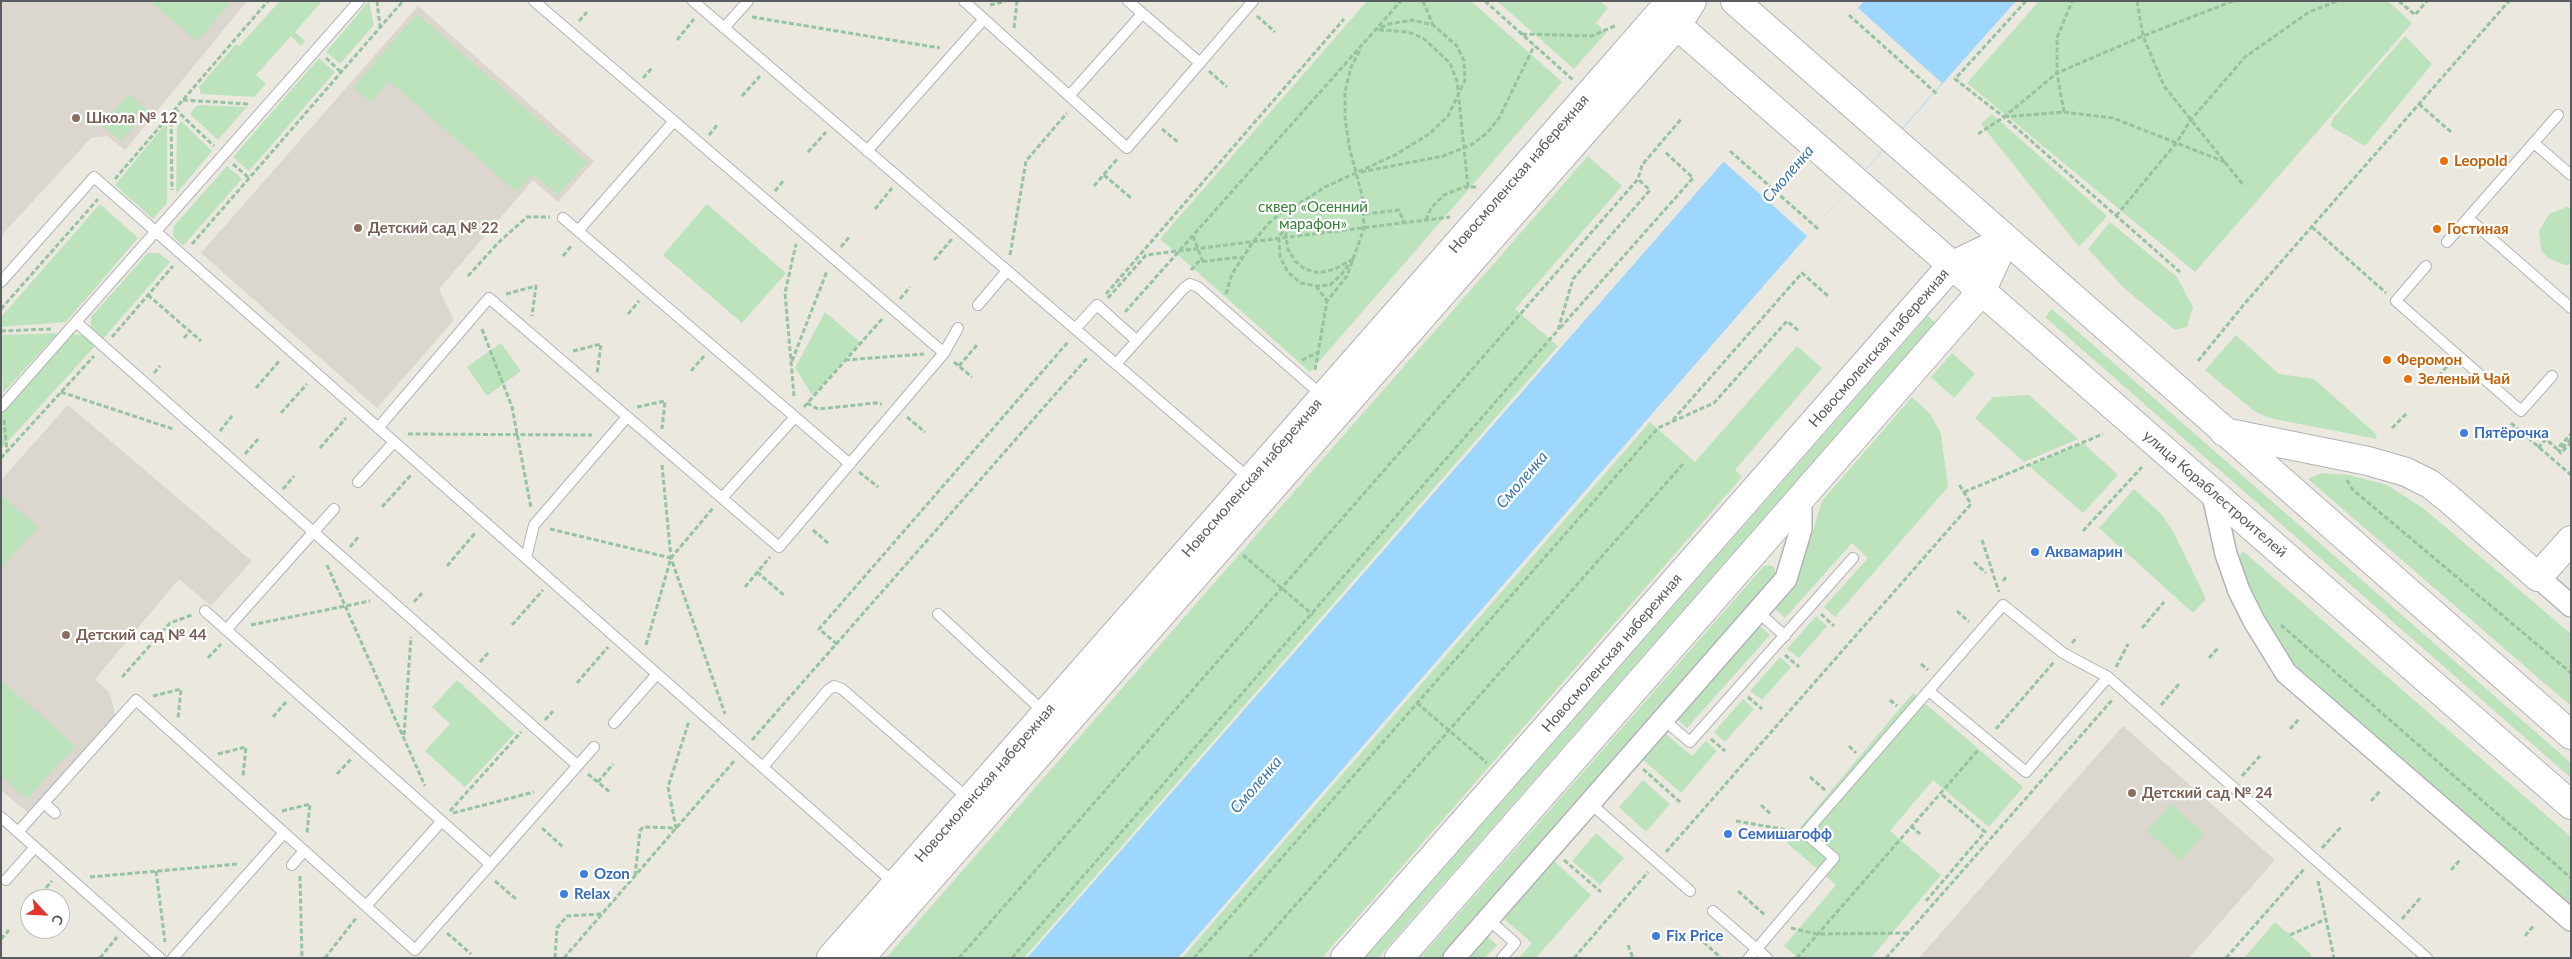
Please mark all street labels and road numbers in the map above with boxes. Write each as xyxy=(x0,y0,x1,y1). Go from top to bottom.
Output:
street label: Новосмоленская набережная xyxy=(1445,91,1593,257)
street label: Новосмоленская набережная xyxy=(1805,265,1953,431)
street label: Новосмоленская набережная xyxy=(1178,395,1326,561)
street label: улица Кораблестроителей xyxy=(2139,427,2291,561)
street label: Новосмоленская набережная xyxy=(1538,570,1686,736)
street label: Новосмоленская набережная xyxy=(911,700,1059,866)

